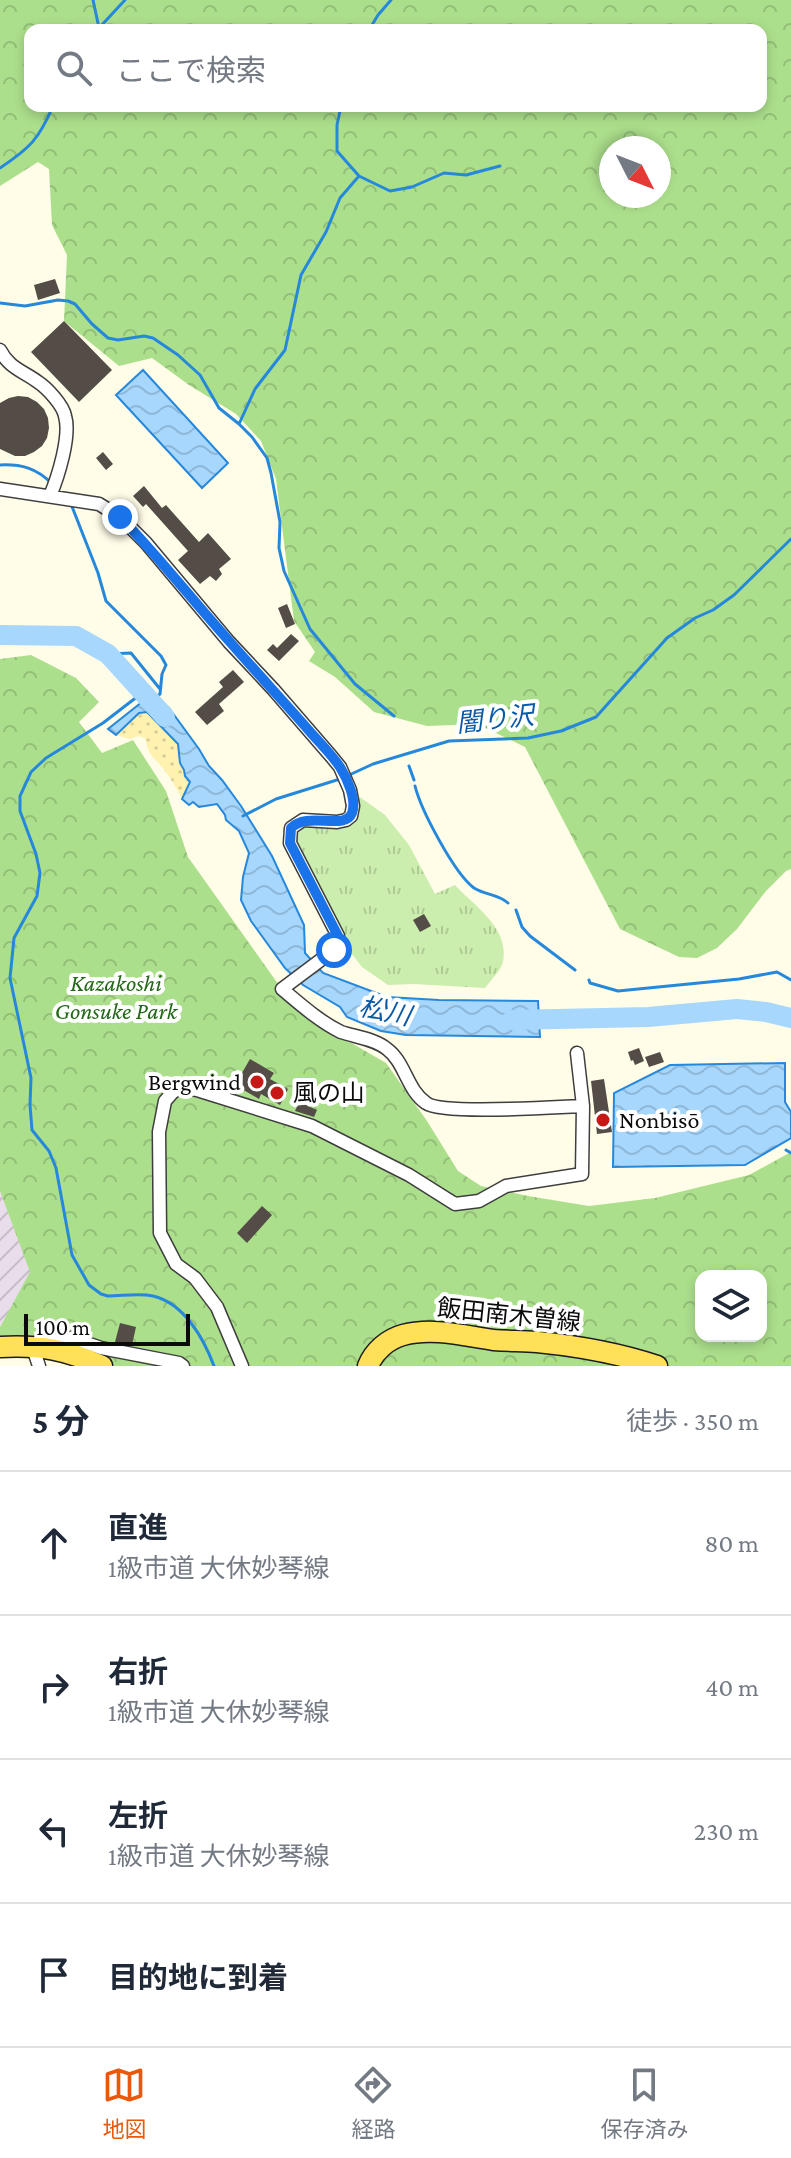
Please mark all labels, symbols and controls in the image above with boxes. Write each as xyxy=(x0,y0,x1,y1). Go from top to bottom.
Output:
search box xyxy=(24,24,767,112)
icon: search xyxy=(52,46,96,90)
text: ここで検索 xyxy=(116,54,266,87)
north arrow xyxy=(599,136,671,208)
route end xyxy=(102,499,138,535)
water label: 闇り沢 xyxy=(455,701,538,738)
route start xyxy=(316,932,352,968)
park label: Kazakoshi Gonsuke Park xyxy=(55,969,179,1024)
water label: 松川 xyxy=(356,992,416,1032)
place label: Bergwind xyxy=(148,1068,241,1095)
marker: Bergwind xyxy=(248,1073,266,1091)
place label: 風の山 xyxy=(293,1079,365,1106)
marker: 風の山 xyxy=(268,1084,286,1102)
place label: Nonbisō xyxy=(619,1106,699,1133)
marker: Nonbisō xyxy=(594,1111,612,1129)
map controls xyxy=(695,1270,767,1342)
button: layers xyxy=(695,1270,767,1342)
street label: 飯田南木曽線 xyxy=(436,1294,582,1335)
scale bar xyxy=(24,1310,190,1346)
text: 100 m xyxy=(36,1315,90,1340)
text: 5 分 xyxy=(32,1403,89,1440)
text: 徒歩 · 350 m xyxy=(626,1407,759,1436)
text: 直進 xyxy=(108,1511,168,1544)
icon: ahead xyxy=(32,1521,76,1565)
text: 80 m xyxy=(705,1529,759,1558)
text: 1級市道 大休妙琴線 xyxy=(108,1554,330,1583)
text: 右折 xyxy=(108,1655,168,1688)
icon: right xyxy=(32,1665,76,1709)
text: 40 m xyxy=(705,1673,759,1702)
text: 1級市道 大休妙琴線 xyxy=(108,1698,330,1727)
text: 左折 xyxy=(108,1799,168,1832)
icon: left xyxy=(32,1809,76,1853)
text: 230 m xyxy=(694,1817,759,1846)
text: 1級市道 大休妙琴線 xyxy=(108,1842,330,1871)
icon: arrive xyxy=(32,1953,76,1997)
text: 目的地に到着 xyxy=(108,1961,288,1994)
tab: 地図 xyxy=(102,2063,147,2143)
tab: 経路 xyxy=(351,2063,396,2143)
tab: 保存済み xyxy=(600,2063,689,2143)

